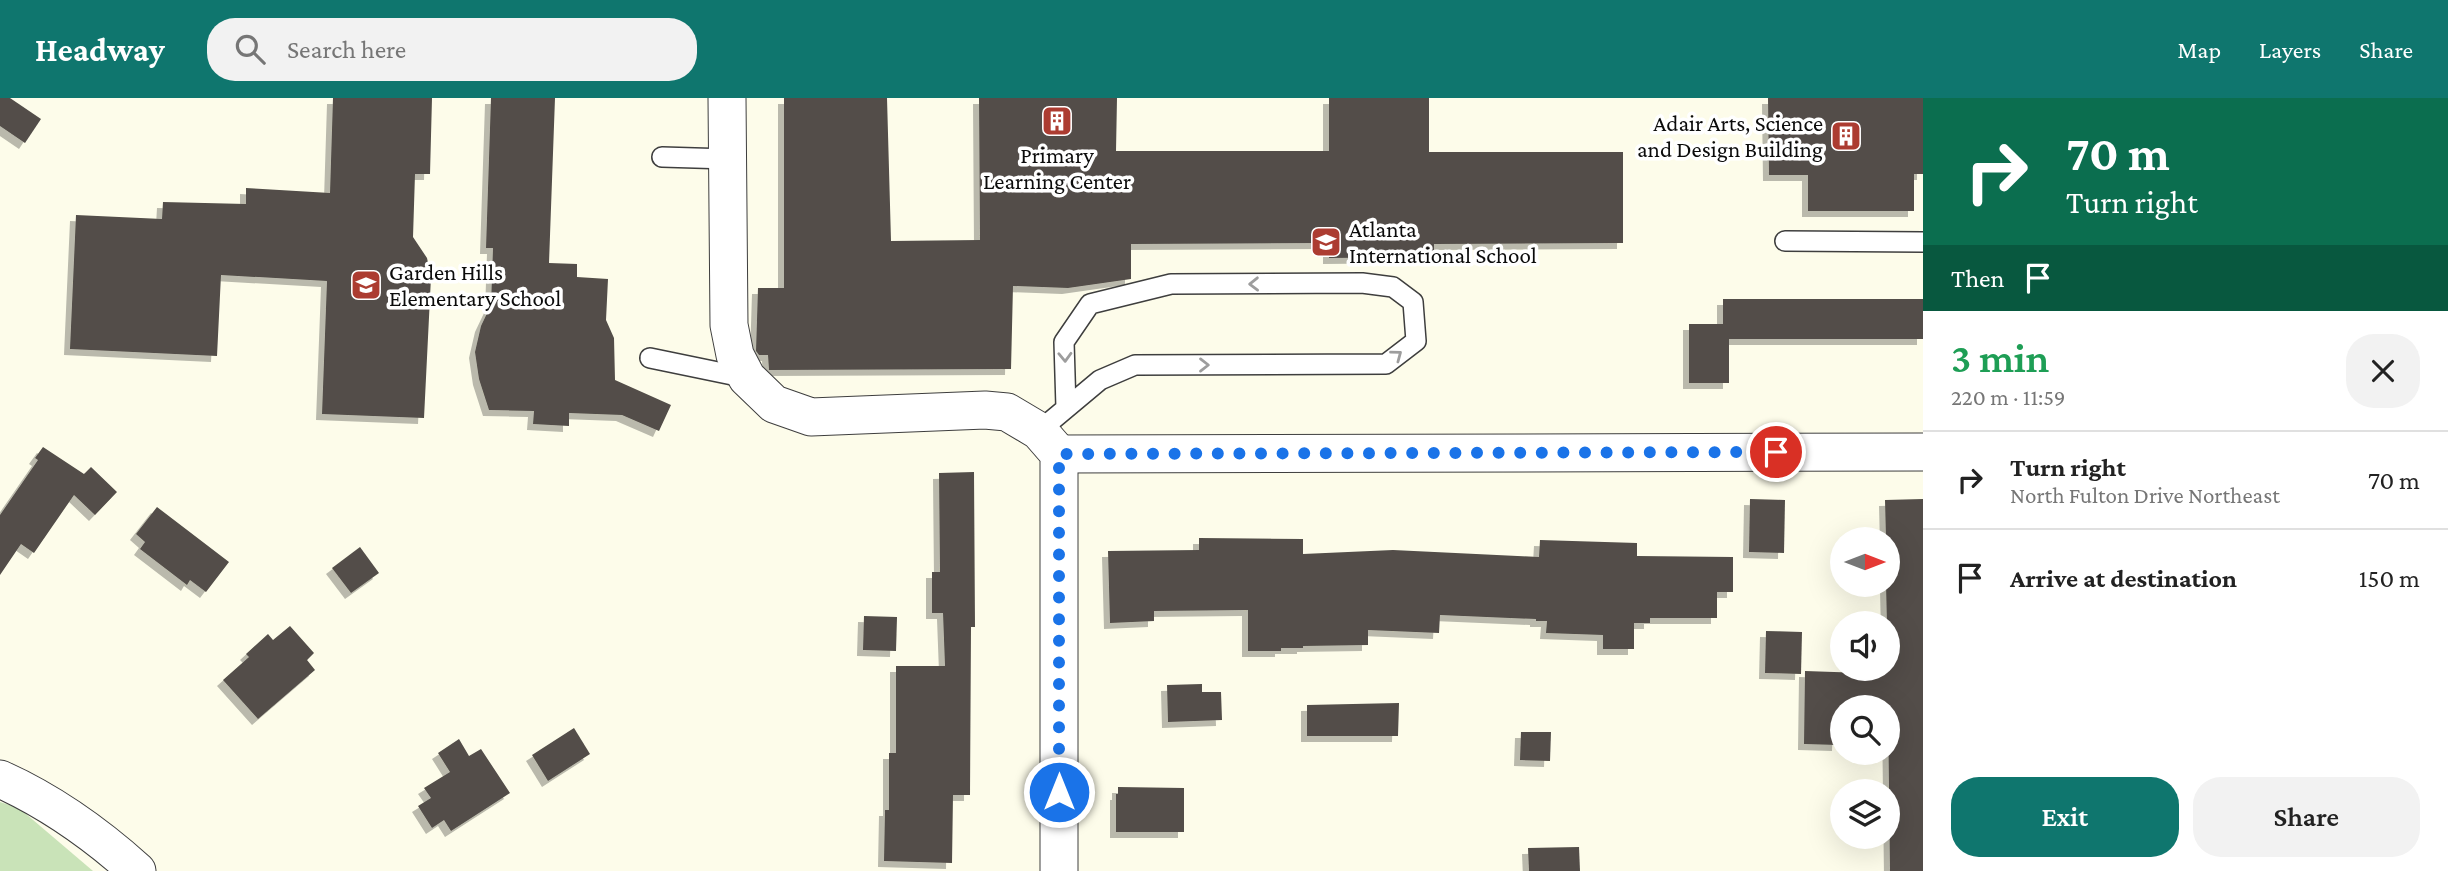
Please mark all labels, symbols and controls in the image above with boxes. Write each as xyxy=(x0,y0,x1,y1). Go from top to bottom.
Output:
search box xyxy=(207,18,697,81)
icon: search xyxy=(231,30,269,68)
text: Headway xyxy=(35,31,165,68)
text: Search here xyxy=(287,35,406,64)
text: Map xyxy=(2177,36,2221,63)
text: Layers xyxy=(2259,36,2321,63)
text: Share xyxy=(2359,36,2413,63)
building icon: Primary Learning Center xyxy=(1040,104,1074,138)
place label: Adair Arts, Science and Design Building xyxy=(1637,110,1823,162)
building icon: Adair Arts, Science and Design Building xyxy=(1829,119,1863,153)
icon: right xyxy=(1951,126,2042,217)
text: 70 m xyxy=(2066,126,2170,181)
place label: Primary Learning Center xyxy=(983,142,1131,194)
text: Turn right xyxy=(2066,184,2198,220)
place label: Atlanta International School xyxy=(1349,216,1537,268)
school or university icon: Atlanta International School xyxy=(1309,225,1343,259)
place label: Garden Hills Elementary School xyxy=(389,259,561,311)
icon: arrive xyxy=(2019,259,2057,297)
text: Then xyxy=(1951,264,2005,293)
school or university icon: Garden Hills Elementary School xyxy=(349,268,383,302)
one-way arrow xyxy=(1248,276,1259,291)
text: 3 min xyxy=(1951,334,2049,381)
button: close xyxy=(2346,334,2420,408)
one-way arrow xyxy=(1390,351,1402,364)
one-way arrow xyxy=(1057,352,1072,363)
one-way arrow xyxy=(1199,357,1209,373)
text: 220 m · 11:59 xyxy=(1951,384,2065,410)
pin xyxy=(1746,422,1806,482)
icon: arrive xyxy=(1757,433,1795,471)
text: Turn right xyxy=(2010,453,2126,482)
icon: right xyxy=(1951,461,1989,499)
text: 70 m xyxy=(2368,466,2420,495)
text: North Fulton Drive Northeast xyxy=(2010,482,2280,508)
north arrow xyxy=(1830,527,1900,597)
map controls xyxy=(1830,527,1900,849)
icon: arrive xyxy=(1951,559,1989,597)
text: Arrive at destination xyxy=(2010,564,2237,593)
text: 150 m xyxy=(2359,564,2420,593)
button: sound xyxy=(1830,611,1900,681)
button: search xyxy=(1830,695,1900,765)
position arrow xyxy=(1022,755,1096,829)
button: Exit xyxy=(1951,777,2179,857)
button: Share xyxy=(2193,777,2420,857)
button: layers xyxy=(1830,779,1900,849)

